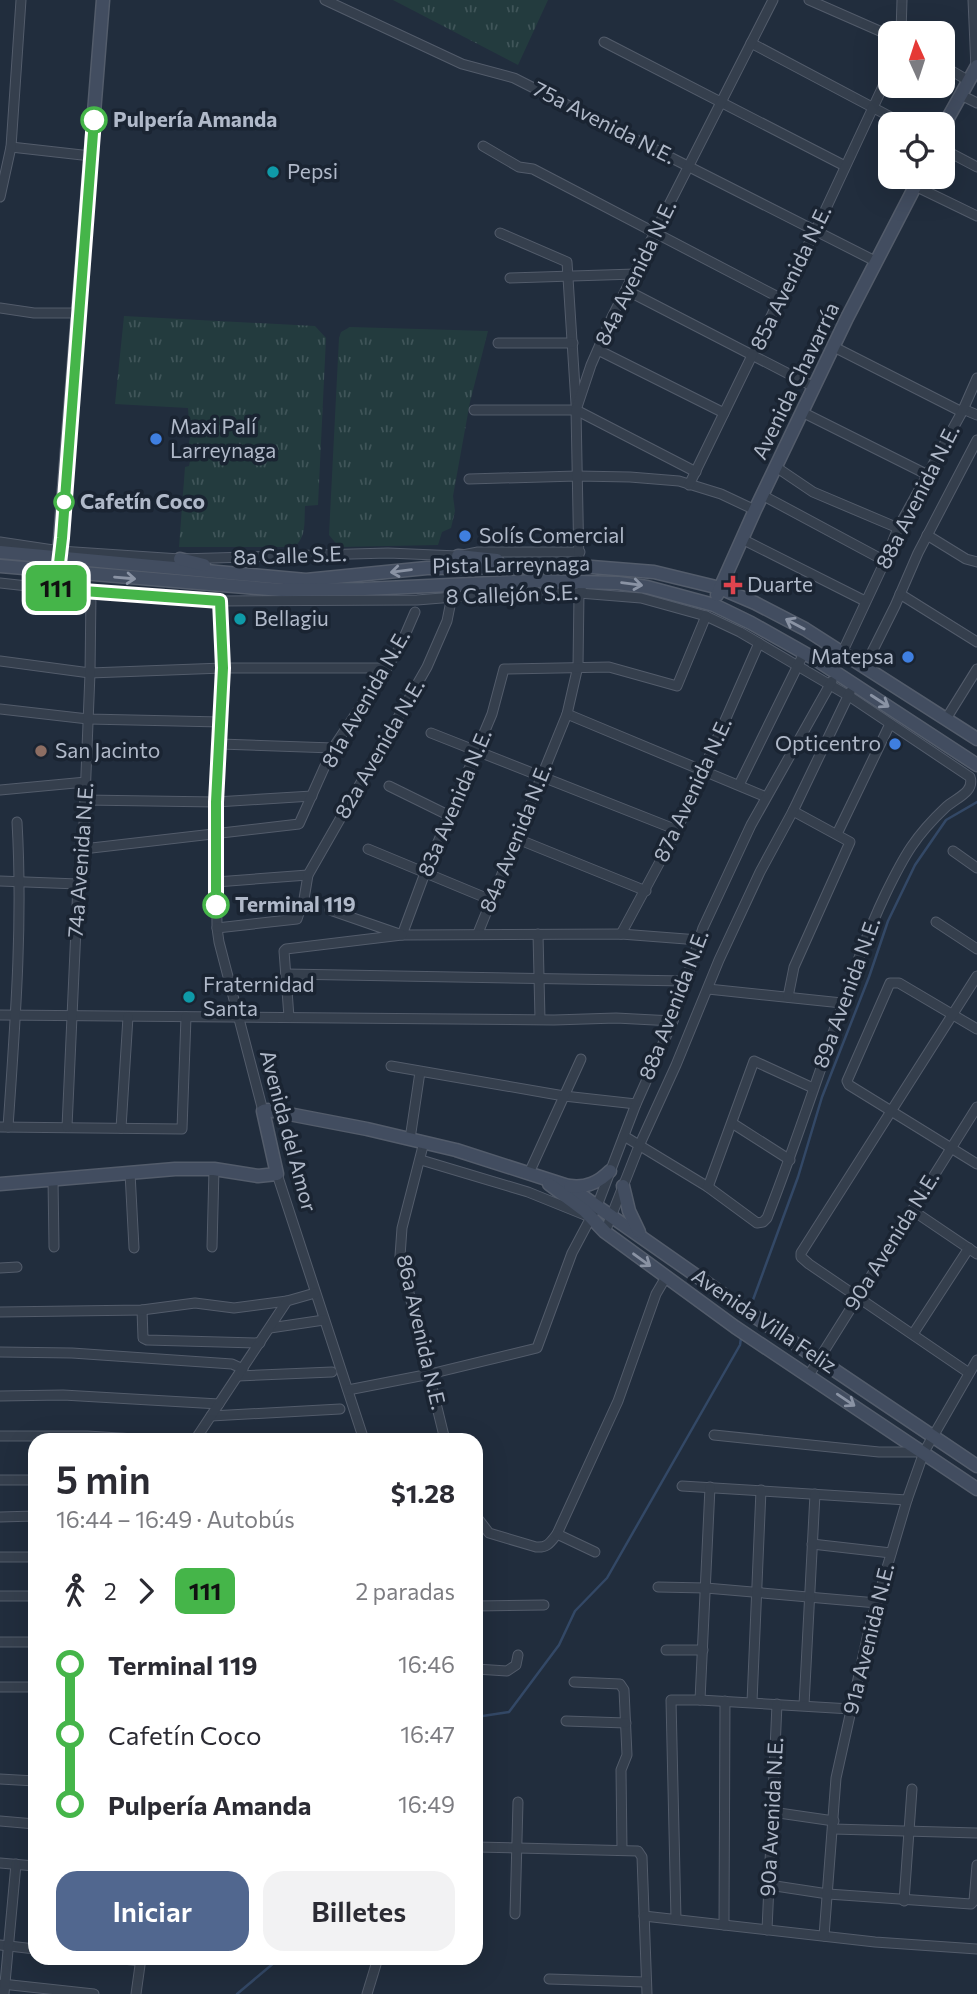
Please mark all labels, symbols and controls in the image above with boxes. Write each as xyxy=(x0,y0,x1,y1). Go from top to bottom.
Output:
north arrow xyxy=(878,21,956,98)
map controls xyxy=(878,21,955,189)
street label: 75a Avenida N.E. xyxy=(529,75,680,168)
place label: Pulpería Amanda xyxy=(113,106,277,131)
marker: Pulpería Amanda xyxy=(81,107,107,133)
button: locate xyxy=(878,112,955,189)
place label: Pepsi xyxy=(287,158,338,183)
marker: Pepsi xyxy=(265,164,281,180)
street label: 84a Avenida N.E. xyxy=(589,196,681,349)
street label: 85a Avenida N.E. xyxy=(744,201,835,354)
street label: Avenida Chavarría xyxy=(746,298,844,463)
place label: Maxi Palí Larreynaga xyxy=(170,413,276,462)
street label: 88a Avenida N.E. xyxy=(870,420,964,573)
marker: Maxi Palí Larreynaga xyxy=(148,431,164,447)
place label: Cafetín Coco xyxy=(80,488,205,513)
marker: Cafetín Coco xyxy=(54,492,74,512)
place label: Solís Comercial xyxy=(479,522,625,547)
marker: Solís Comercial xyxy=(457,528,473,544)
street label: 8a Calle S.E. xyxy=(233,540,347,569)
street label: Pista Larreynaga xyxy=(432,550,590,577)
line badge: 111 xyxy=(16,565,96,611)
one-way arrow xyxy=(390,565,413,578)
place label: Duarte xyxy=(747,571,813,596)
one-way arrow xyxy=(114,572,136,585)
text: 111 xyxy=(40,573,72,602)
marker: Duarte xyxy=(725,577,741,593)
one-way arrow xyxy=(620,578,643,591)
street label: 8 Callejón S.E. xyxy=(445,579,579,608)
place label: Bellagiu xyxy=(254,605,329,630)
marker: Bellagiu xyxy=(232,611,248,627)
one-way arrow xyxy=(785,617,806,630)
street label: 81a Avenida N.E. xyxy=(315,625,414,771)
place label: Matepsa xyxy=(811,643,894,668)
marker: Matepsa xyxy=(900,649,916,665)
street label: 82a Avenida N.E. xyxy=(329,674,429,823)
one-way arrow xyxy=(869,694,889,708)
street label: 87a Avenida N.E. xyxy=(647,713,736,865)
street label: 83a Avenida N.E. xyxy=(411,725,496,880)
place label: Opticentro xyxy=(775,730,881,755)
marker: Opticentro xyxy=(887,736,903,752)
place label: San Jacinto xyxy=(55,737,160,762)
marker: San Jacinto xyxy=(33,743,49,759)
street label: 84a Avenida N.E. xyxy=(473,759,556,916)
street label: 74a Avenida N.E. xyxy=(62,782,97,938)
place label: Terminal 119 xyxy=(235,891,356,916)
marker: Terminal 119 xyxy=(203,892,229,918)
street label: 89a Avenida N.E. xyxy=(807,914,884,1071)
street label: 88a Avenida N.E. xyxy=(633,926,713,1083)
place label: Fraternidad Santa xyxy=(203,971,315,1020)
marker: Fraternidad Santa xyxy=(181,989,197,1005)
street label: Avenida del Amor xyxy=(256,1047,323,1214)
street label: 90a Avenida N.E. xyxy=(838,1166,944,1314)
street label: 86a Avenida N.E. xyxy=(392,1252,452,1412)
one-way arrow xyxy=(633,1252,651,1267)
street label: Avenida Villa Feliz xyxy=(688,1262,842,1377)
one-way arrow xyxy=(836,1393,855,1407)
text: 5 min xyxy=(56,1455,151,1502)
text: $1.28 xyxy=(391,1477,455,1508)
text: 16:44 – 16:49 · Autobús xyxy=(56,1505,295,1533)
street label: 91a Avenida N.E. xyxy=(837,1561,898,1717)
icon: walk xyxy=(56,1572,94,1610)
icon: forward xyxy=(127,1572,165,1610)
text: 111 xyxy=(189,1576,221,1605)
text: 2 xyxy=(104,1577,117,1605)
text: 2 paradas xyxy=(355,1577,455,1605)
text: Terminal 119 xyxy=(108,1649,258,1680)
text: 16:46 xyxy=(398,1650,455,1678)
text: Cafetín Coco xyxy=(108,1719,262,1750)
text: 16:47 xyxy=(400,1720,455,1748)
street label: 90a Avenida N.E. xyxy=(754,1737,787,1897)
text: Pulpería Amanda xyxy=(108,1789,312,1820)
text: 16:49 xyxy=(398,1790,455,1818)
button: Iniciar xyxy=(56,1871,249,1951)
button: Billetes xyxy=(263,1871,455,1951)

